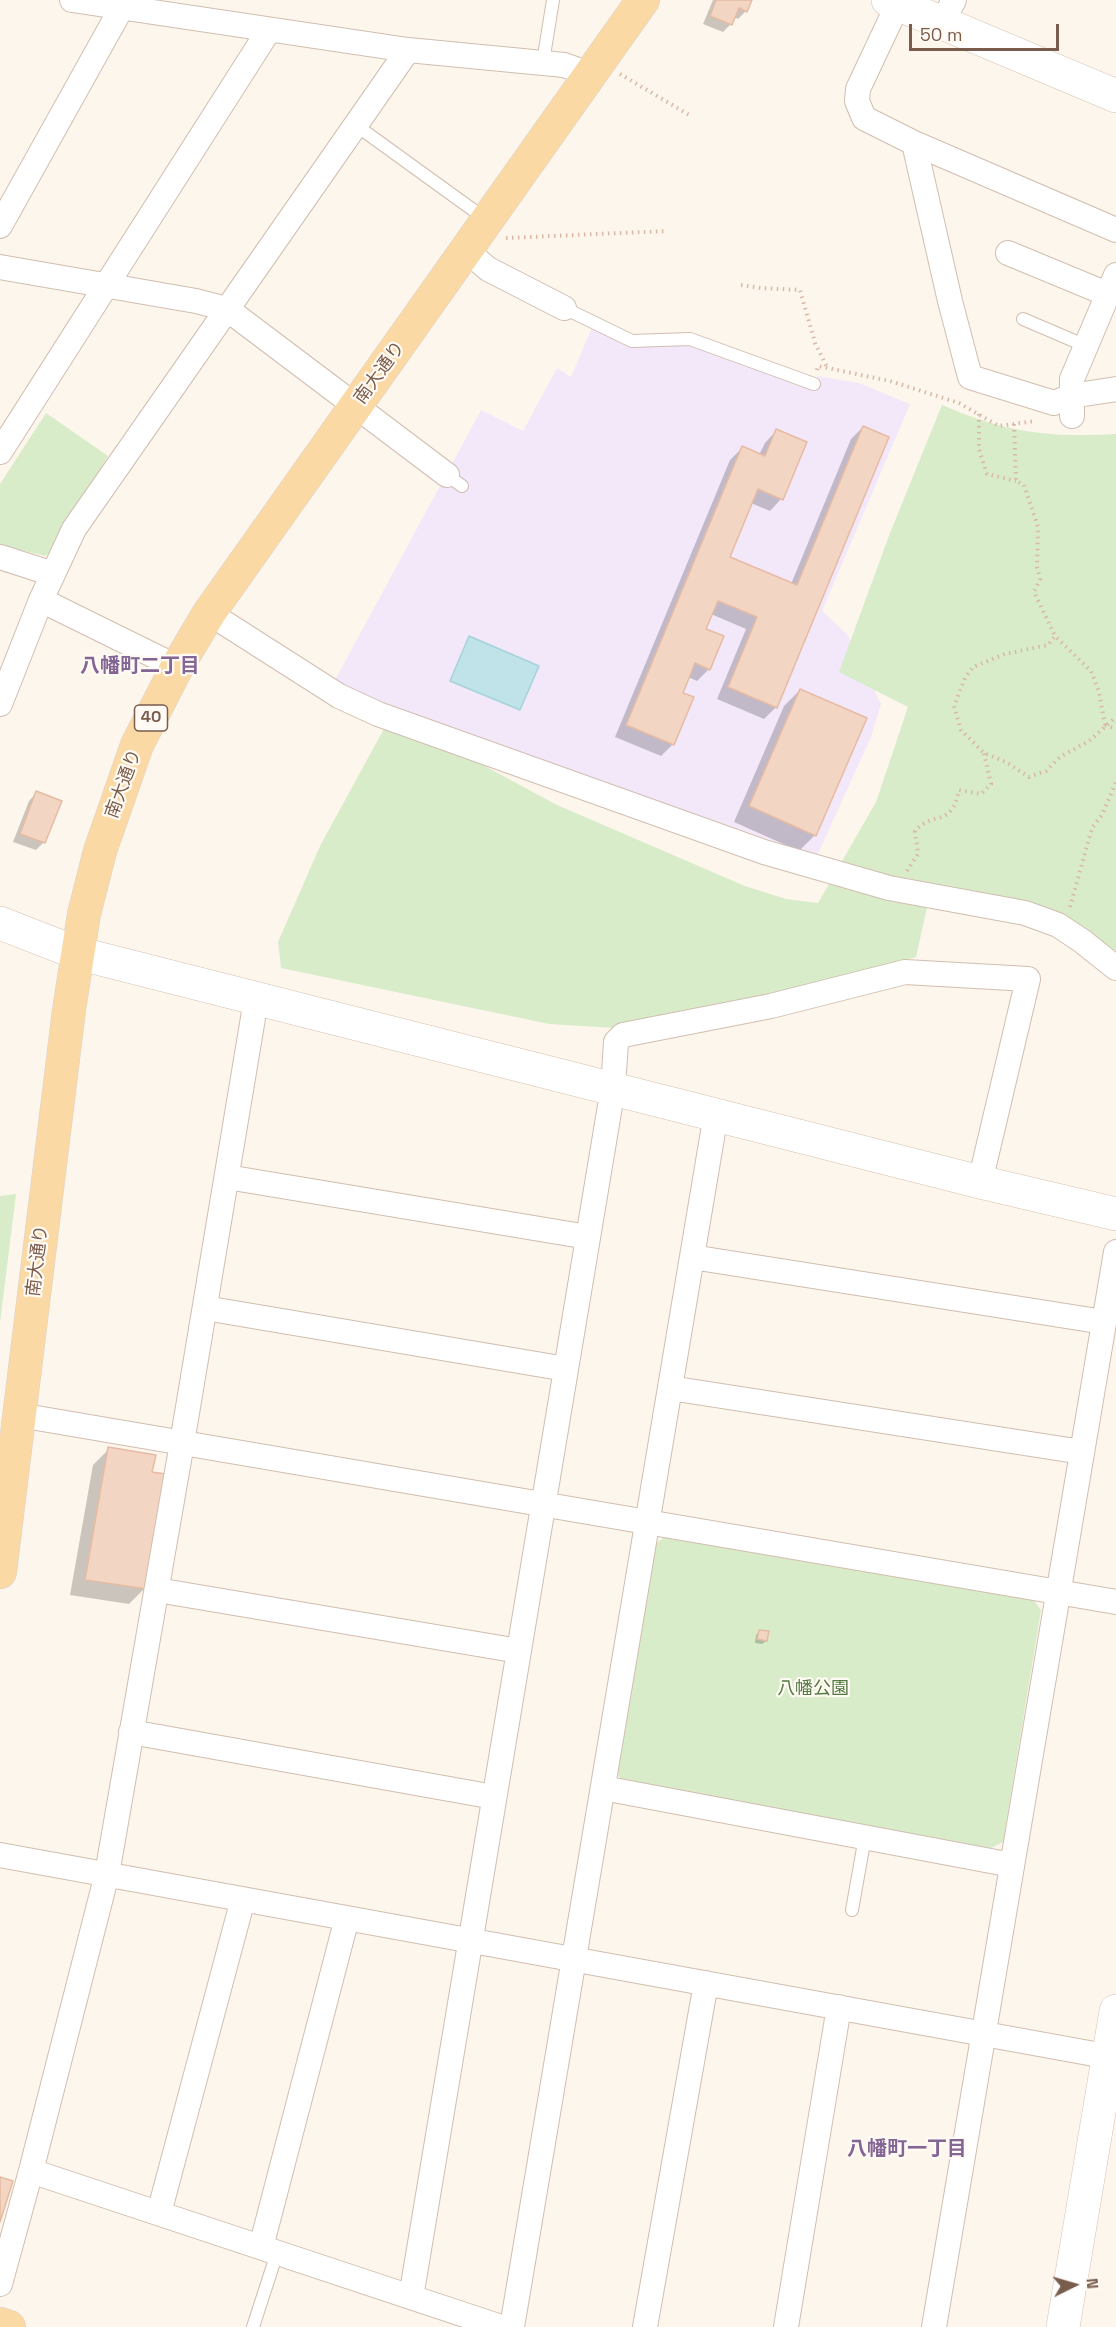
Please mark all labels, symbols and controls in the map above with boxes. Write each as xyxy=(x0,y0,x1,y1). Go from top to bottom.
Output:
scale bar xyxy=(912,12,1062,50)
text: 50 m xyxy=(920,23,962,46)
street label: 南大通り xyxy=(350,338,410,408)
district label: 八幡町二丁目 xyxy=(80,655,200,679)
road number: 40 xyxy=(134,705,168,731)
street label: 南大通り xyxy=(102,746,146,822)
street label: 南大通り xyxy=(23,1224,53,1298)
park label: 八幡公園 xyxy=(777,1678,849,1700)
district label: 八幡町一丁目 xyxy=(847,2138,967,2162)
north arrow xyxy=(1044,2255,1104,2315)
text: N xyxy=(1082,2277,1103,2290)

